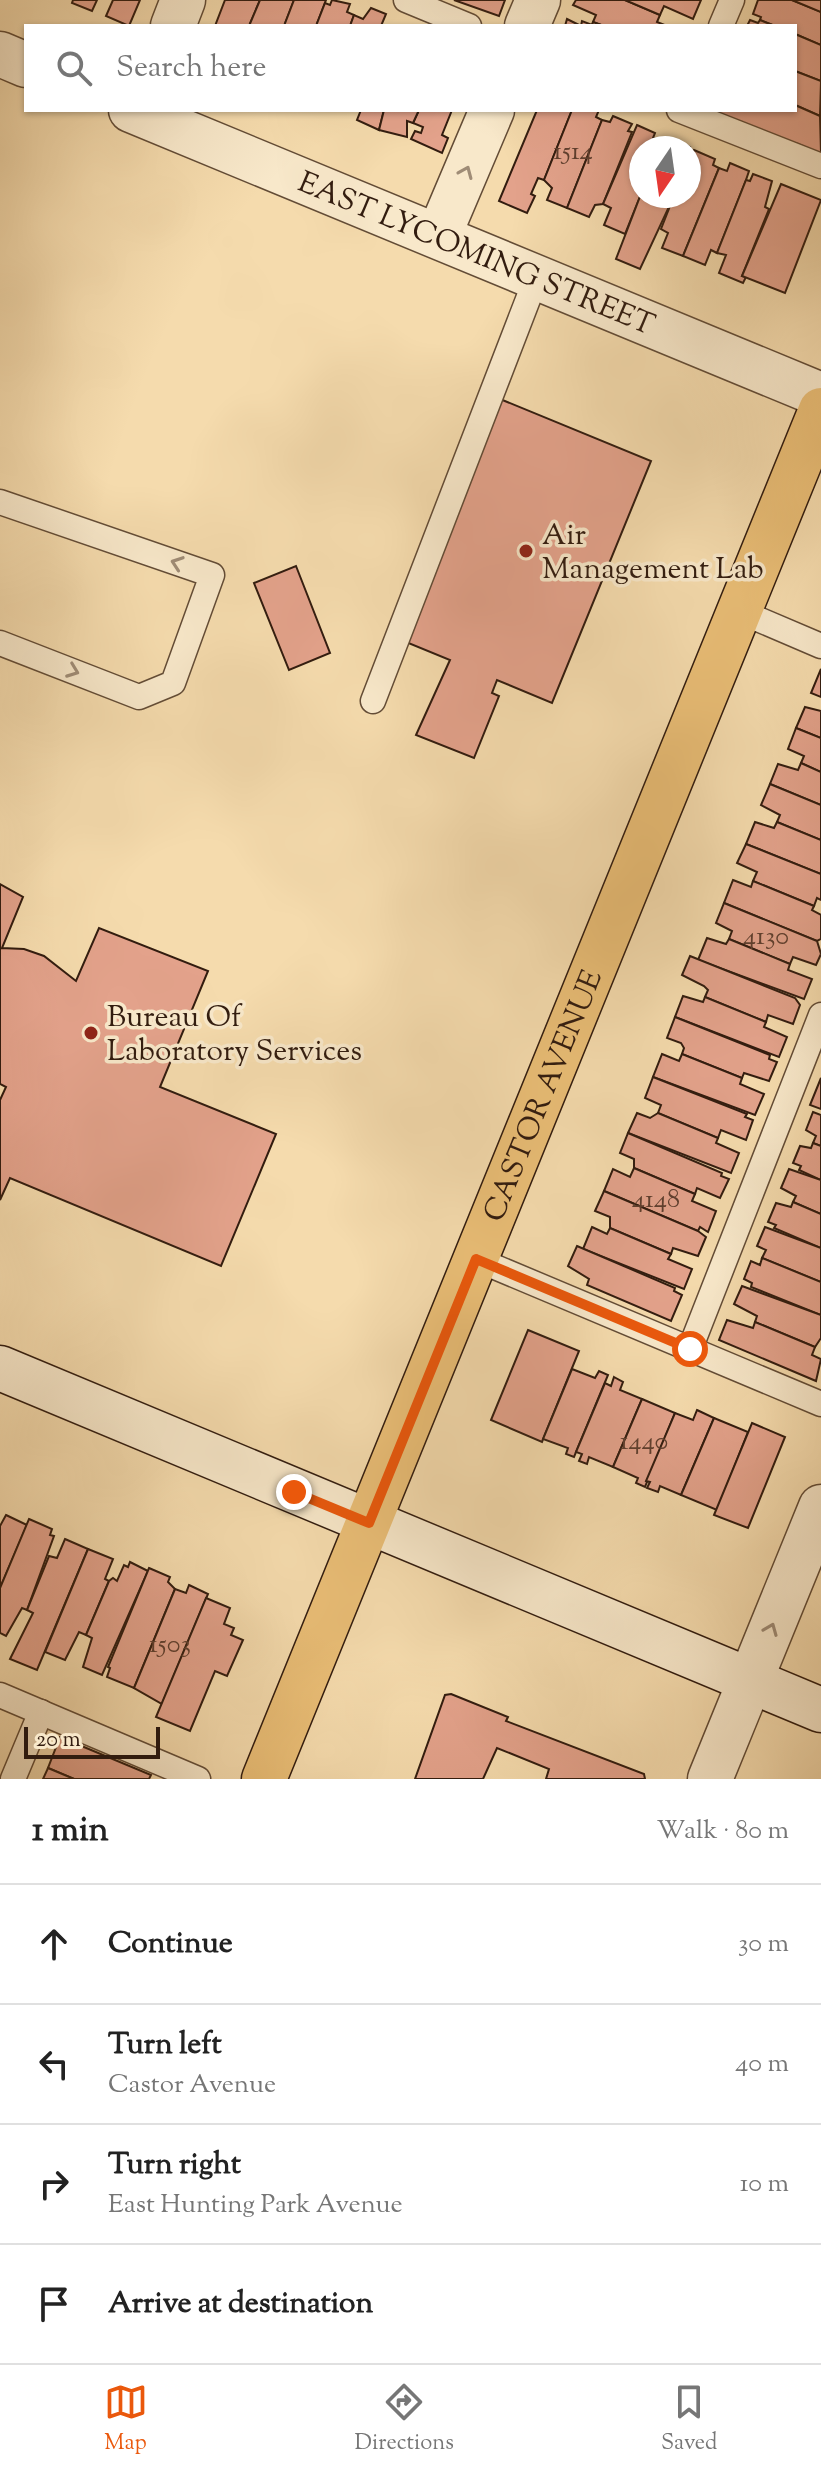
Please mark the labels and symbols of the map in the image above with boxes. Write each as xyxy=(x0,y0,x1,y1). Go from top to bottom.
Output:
house number: 1514 xyxy=(553,134,593,171)
north arrow xyxy=(629,136,701,208)
street label: EAST LYCOMING STREET xyxy=(291,162,661,348)
one-way arrow xyxy=(456,166,472,181)
place label: Air Management Lab xyxy=(542,515,764,592)
marker: Air Management Lab xyxy=(517,542,535,560)
one-way arrow xyxy=(171,556,185,572)
one-way arrow xyxy=(65,661,79,678)
house number: 4130 xyxy=(743,919,789,956)
street label: CASTOR AVENUE xyxy=(474,964,615,1229)
place label: Bureau Of Laboratory Services xyxy=(107,997,362,1074)
marker: Bureau Of Laboratory Services xyxy=(82,1024,100,1042)
house number: 4148 xyxy=(632,1182,680,1219)
route start xyxy=(672,1331,708,1367)
house number: 1440 xyxy=(620,1424,668,1461)
route end xyxy=(276,1474,312,1510)
one-way arrow xyxy=(761,1623,778,1637)
house number: 1503 xyxy=(149,1627,191,1664)
scale bar xyxy=(24,1723,160,1759)

